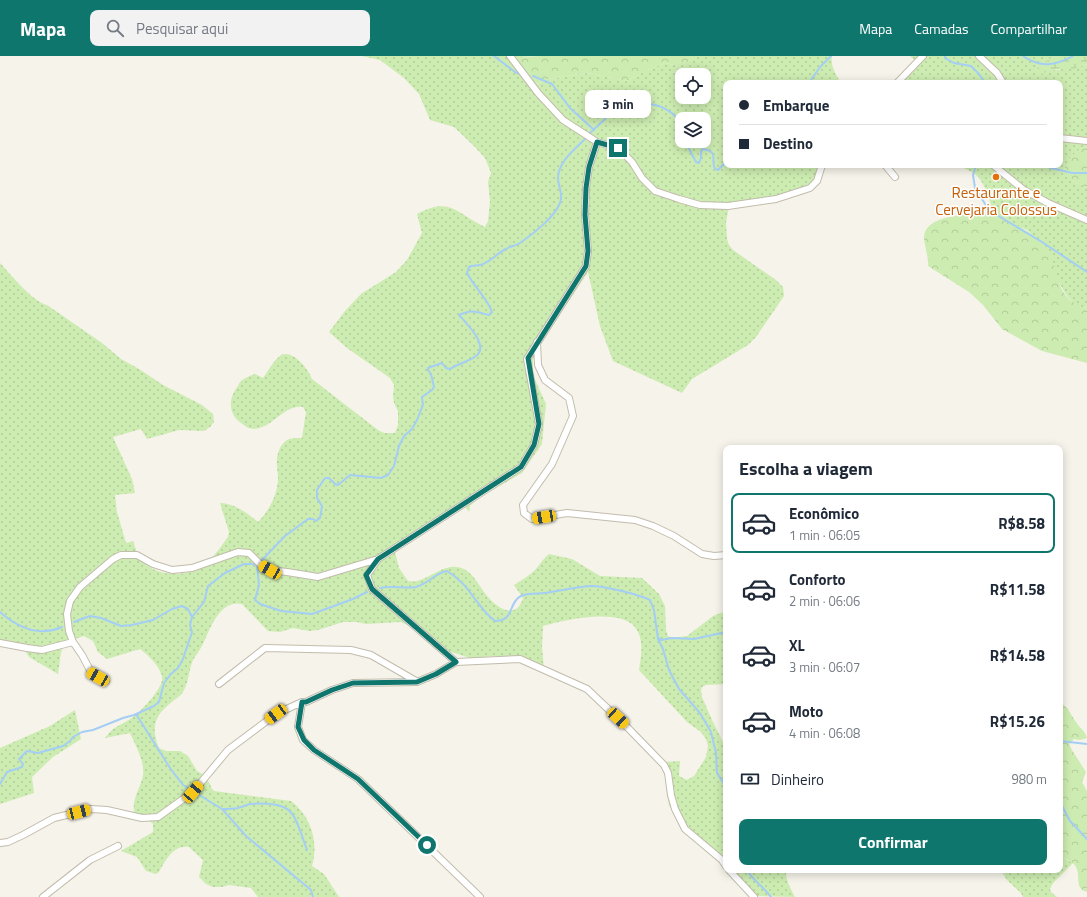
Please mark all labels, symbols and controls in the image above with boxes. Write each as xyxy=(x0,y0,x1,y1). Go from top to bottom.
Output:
search box xyxy=(90,10,370,46)
text: Mapa xyxy=(20,14,66,43)
icon: search xyxy=(104,17,126,39)
text: Pesquisar aqui xyxy=(136,17,228,40)
text: Mapa xyxy=(859,18,892,39)
text: Camadas xyxy=(914,18,969,39)
text: Compartilhar xyxy=(991,18,1067,39)
map controls xyxy=(675,68,711,148)
button: locate xyxy=(675,68,711,104)
callout: 3 min xyxy=(585,90,651,118)
text: 3 min xyxy=(602,94,634,114)
text: Embarque xyxy=(763,94,829,117)
button: layers xyxy=(675,112,711,148)
text: Destino xyxy=(763,132,813,155)
route end xyxy=(609,139,627,157)
marker: Restaurante e Cervejaria Colossus xyxy=(991,172,1001,182)
place label: Restaurante e Cervejaria Colossus xyxy=(935,181,1057,221)
text: Escolha a viagem xyxy=(739,455,873,482)
text: Econômico xyxy=(789,502,859,525)
icon: car xyxy=(741,505,777,541)
car xyxy=(531,509,557,525)
text: R$8.58 xyxy=(998,512,1045,535)
text: 1 min · 06:05 xyxy=(789,525,860,545)
car xyxy=(257,559,283,581)
text: Conforto xyxy=(789,568,846,591)
icon: car xyxy=(741,571,777,607)
text: R$11.58 xyxy=(990,578,1045,601)
text: 2 min · 06:06 xyxy=(789,591,860,611)
text: XL xyxy=(789,634,805,657)
icon: car xyxy=(741,637,777,673)
text: R$14.58 xyxy=(990,644,1045,667)
text: 3 min · 06:07 xyxy=(789,657,860,677)
car xyxy=(85,666,111,688)
text: Moto xyxy=(789,700,823,723)
car xyxy=(263,702,289,726)
icon: car xyxy=(741,703,777,739)
car xyxy=(605,705,631,731)
text: R$15.26 xyxy=(990,710,1045,733)
text: 4 min · 06:08 xyxy=(789,723,860,743)
icon: cash xyxy=(739,768,761,790)
text: Dinheiro xyxy=(771,768,824,791)
text: 980 m xyxy=(1011,769,1047,789)
car xyxy=(181,779,205,805)
car xyxy=(66,803,92,821)
button: Confirmar xyxy=(739,819,1047,865)
route start xyxy=(418,836,436,854)

